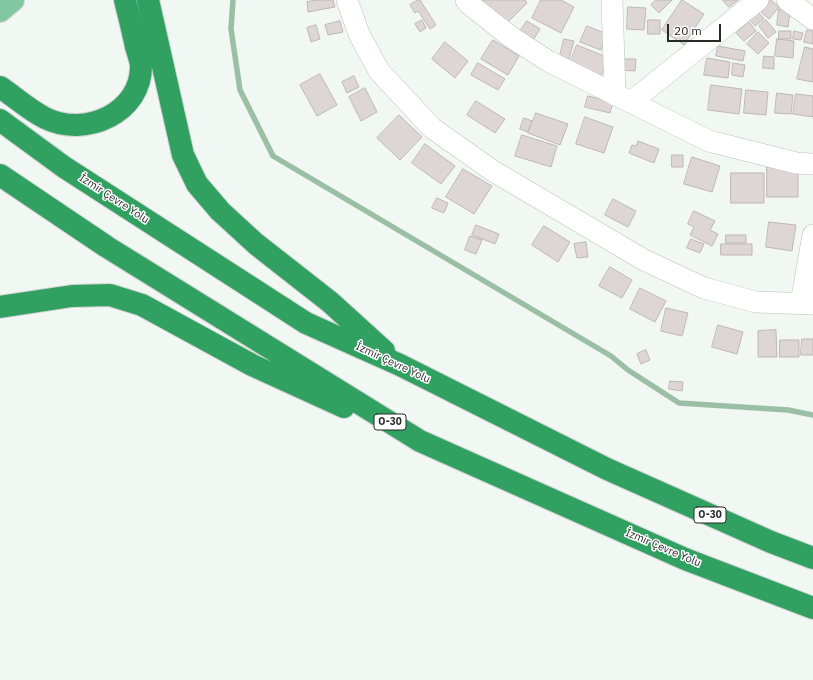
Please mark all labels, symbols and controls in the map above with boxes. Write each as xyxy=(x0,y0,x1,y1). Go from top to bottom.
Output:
scale bar xyxy=(669,16,723,42)
text: 20 m xyxy=(674,23,702,38)
street label: İzmir Çevre Yolu xyxy=(77,171,151,227)
street label: İzmir Çevre Yolu xyxy=(354,340,432,386)
road number: O-30 xyxy=(374,414,406,430)
road number: O-30 xyxy=(694,507,726,523)
street label: İzmir Çevre Yolu xyxy=(623,526,703,570)

